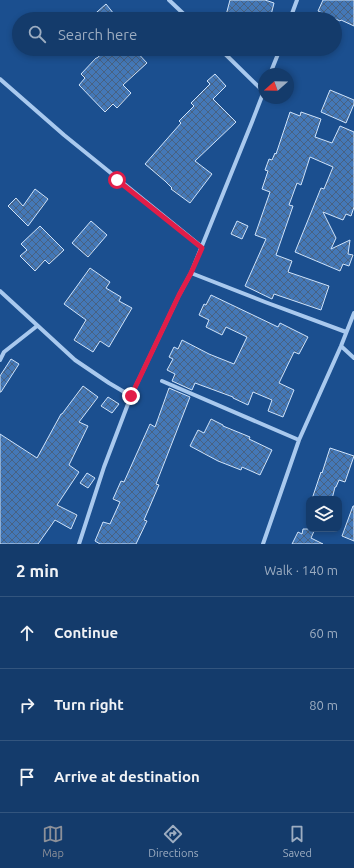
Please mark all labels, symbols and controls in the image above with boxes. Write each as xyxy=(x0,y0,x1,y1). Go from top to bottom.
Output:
search box xyxy=(12,12,342,56)
icon: search xyxy=(26,23,48,45)
text: Search here xyxy=(58,26,137,43)
north arrow xyxy=(258,68,294,104)
route start xyxy=(108,171,126,189)
route end xyxy=(122,387,140,405)
map controls xyxy=(306,496,342,532)
button: layers xyxy=(306,496,342,532)
text: 2 min xyxy=(16,561,59,580)
text: Walk · 140 m xyxy=(264,563,338,577)
icon: ahead xyxy=(16,622,38,644)
text: Continue xyxy=(54,624,118,641)
text: 60 m xyxy=(309,626,338,640)
icon: right xyxy=(16,694,38,716)
text: Turn right xyxy=(54,696,124,713)
text: 80 m xyxy=(309,698,338,712)
icon: arrive xyxy=(16,766,38,788)
text: Arrive at destination xyxy=(54,768,200,785)
tab: Map xyxy=(42,823,64,859)
tab: Directions xyxy=(148,823,198,859)
tab: Saved xyxy=(283,823,312,859)

